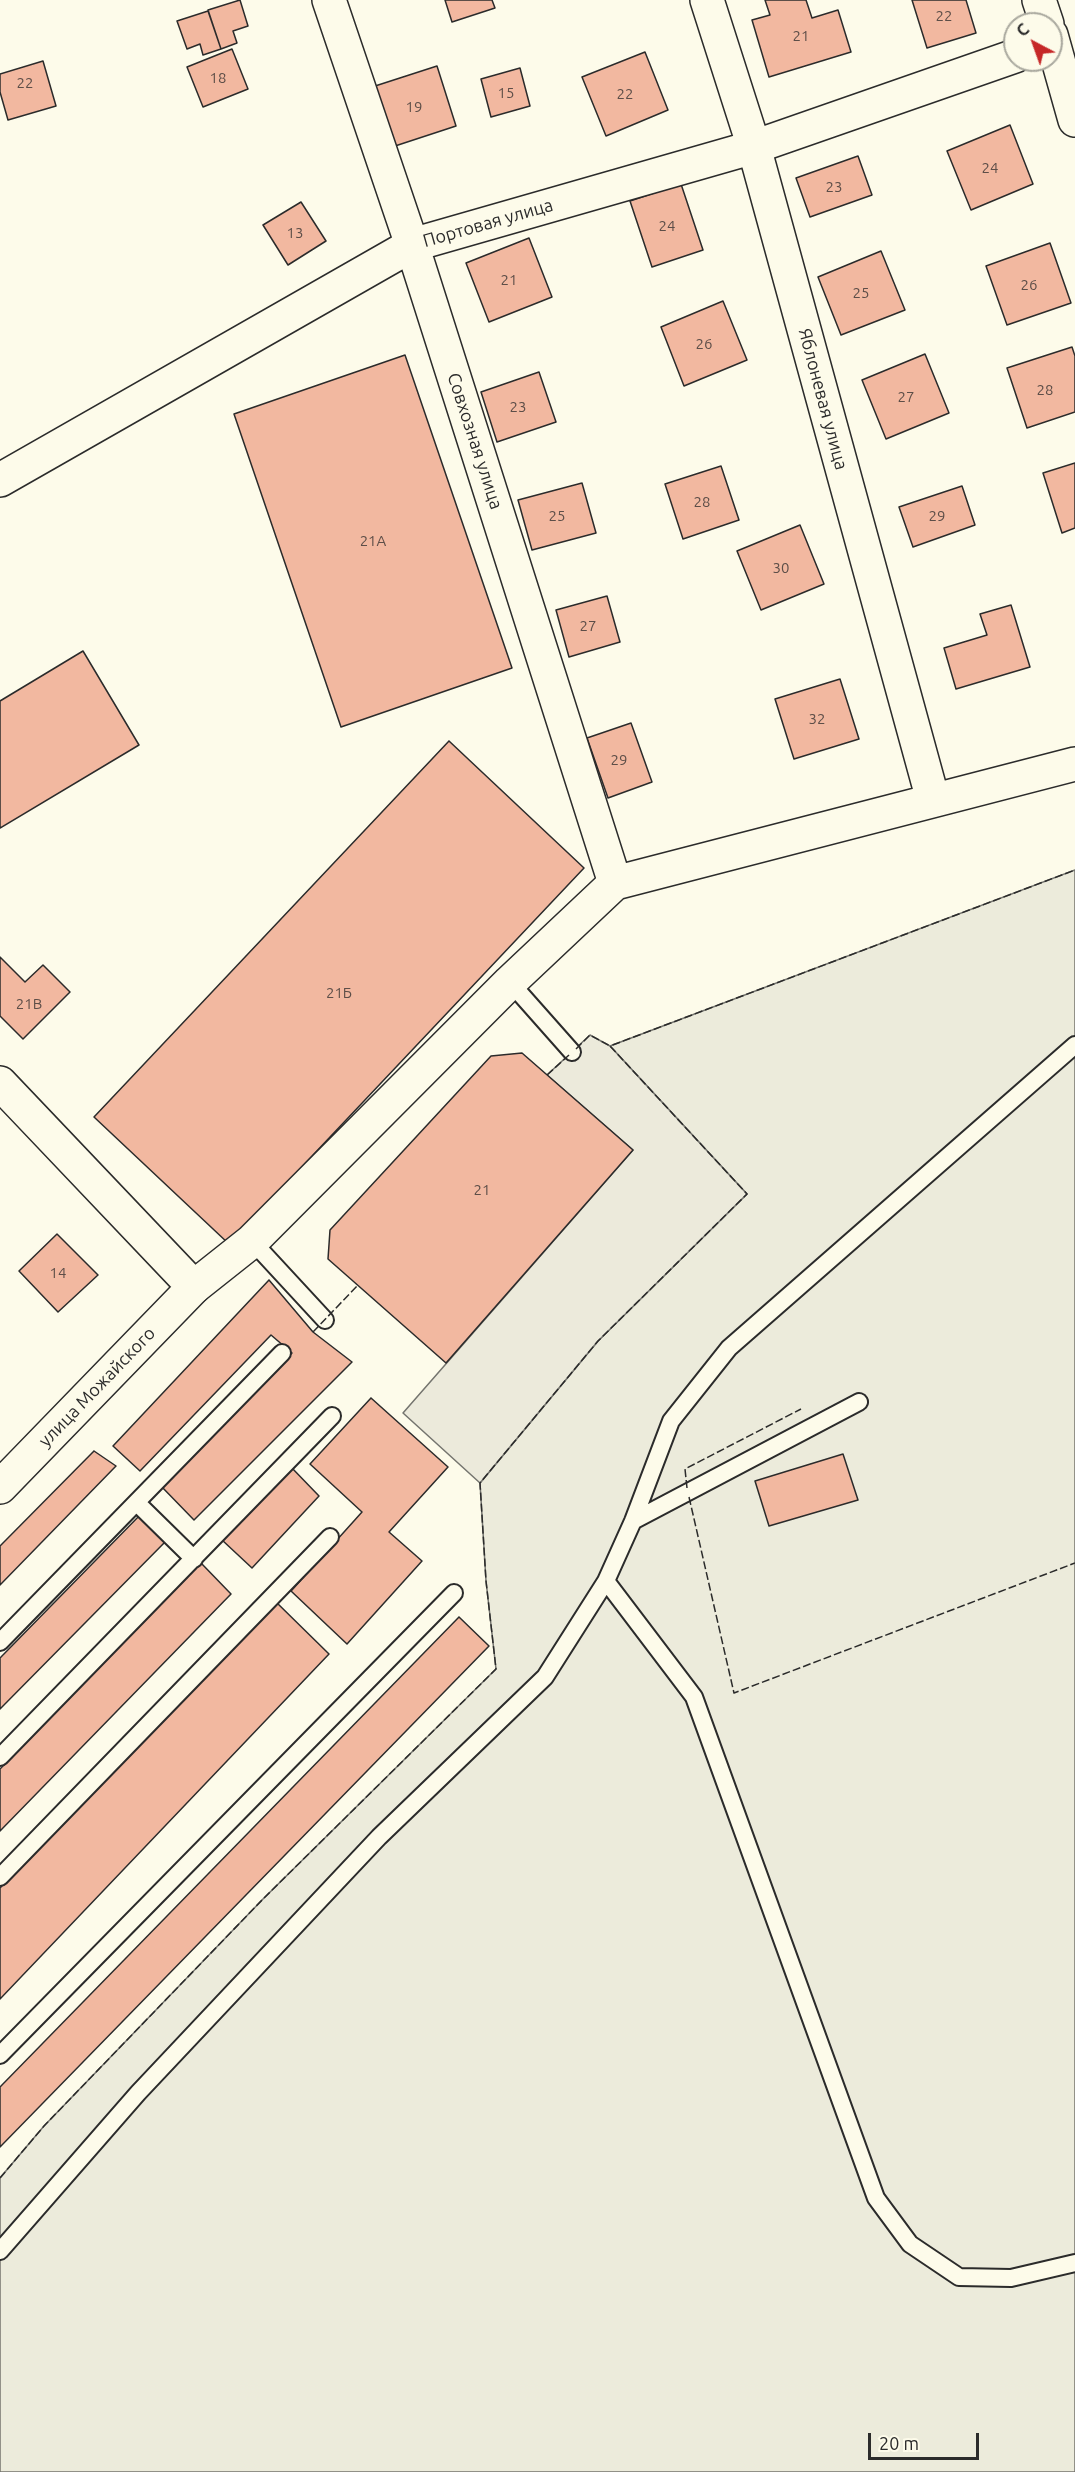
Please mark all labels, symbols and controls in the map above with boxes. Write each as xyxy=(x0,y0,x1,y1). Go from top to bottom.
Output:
house number: 22 xyxy=(936,7,952,25)
north arrow xyxy=(1003,12,1063,72)
text: С xyxy=(1013,20,1032,40)
house number: 21 xyxy=(793,27,809,45)
house number: 18 xyxy=(210,69,226,87)
house number: 22 xyxy=(17,74,33,92)
house number: 15 xyxy=(498,84,514,102)
house number: 22 xyxy=(617,85,633,103)
house number: 19 xyxy=(406,98,422,116)
house number: 24 xyxy=(982,159,998,177)
house number: 23 xyxy=(826,178,842,196)
street label: Портовая улица xyxy=(420,194,556,252)
house number: 24 xyxy=(659,217,675,235)
house number: 13 xyxy=(287,224,303,242)
house number: 21 xyxy=(501,271,517,289)
house number: 26 xyxy=(1021,276,1037,294)
house number: 25 xyxy=(853,284,869,302)
street label: Яблоневая улица xyxy=(794,326,852,472)
house number: 26 xyxy=(696,335,712,353)
street label: Совхозная улица xyxy=(443,370,507,512)
house number: 28 xyxy=(1037,381,1053,399)
house number: 27 xyxy=(898,388,914,406)
house number: 23 xyxy=(510,398,526,416)
house number: 28 xyxy=(694,493,710,511)
house number: 25 xyxy=(549,507,565,525)
house number: 29 xyxy=(929,507,945,525)
house number: 21А xyxy=(360,532,386,550)
house number: 30 xyxy=(773,559,789,577)
house number: 27 xyxy=(580,617,596,635)
house number: 32 xyxy=(809,710,825,728)
house number: 29 xyxy=(611,751,627,769)
house number: 21Б xyxy=(326,984,352,1002)
house number: 21В xyxy=(16,995,42,1013)
house number: 21 xyxy=(474,1181,490,1199)
house number: 14 xyxy=(50,1264,66,1282)
street label: улица Можайского xyxy=(34,1323,160,1451)
scale bar xyxy=(871,2421,982,2459)
text: 20 m xyxy=(879,2433,919,2453)

